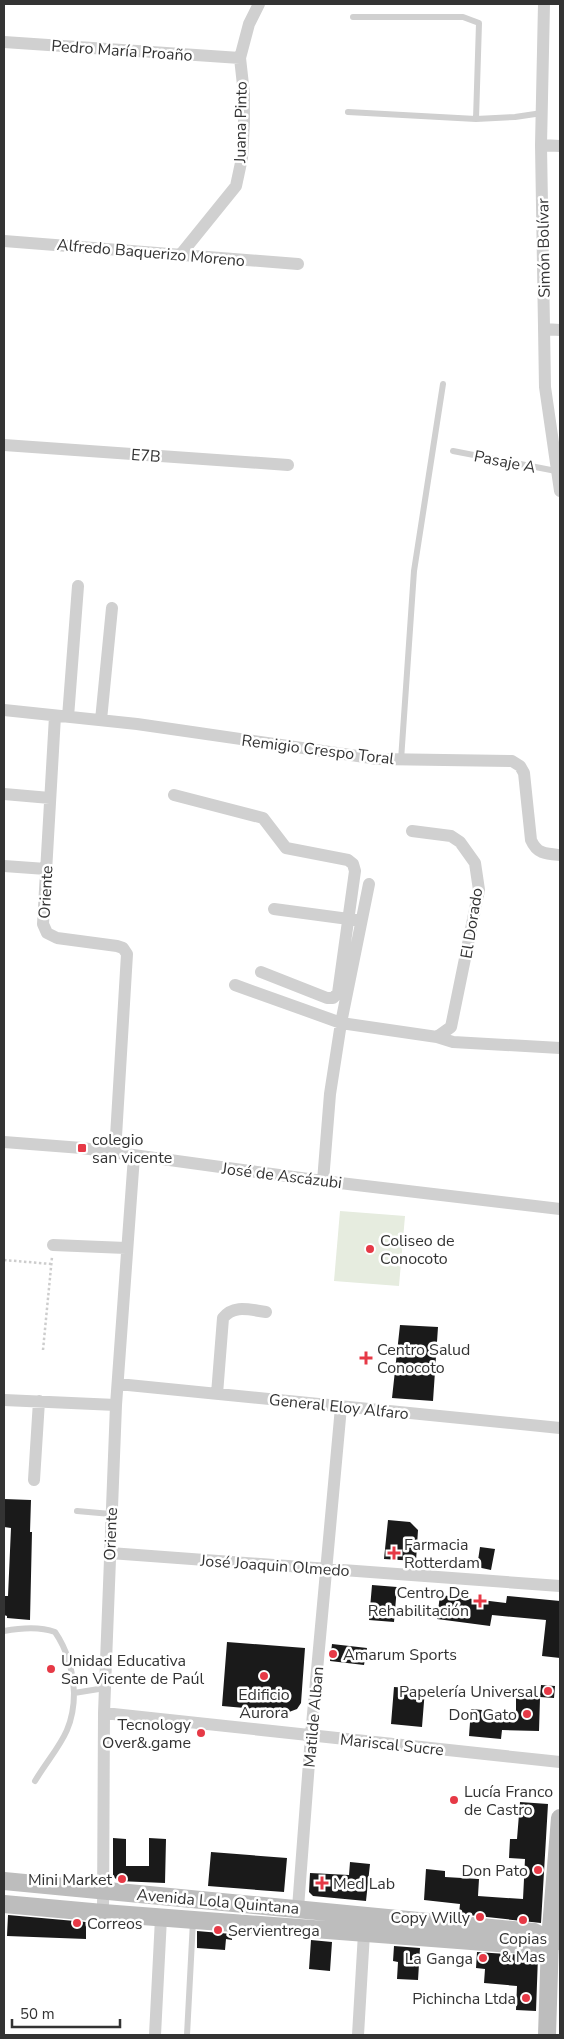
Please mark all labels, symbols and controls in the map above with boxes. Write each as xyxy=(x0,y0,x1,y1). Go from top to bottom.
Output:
street label: Pedro María Proaño xyxy=(51,35,193,67)
street label: Juana Pinto xyxy=(229,81,253,164)
street label: Simón Bolívar xyxy=(532,198,556,298)
street label: Alfredo Baquerizo Moreno xyxy=(56,234,246,272)
street label: E7B xyxy=(130,444,162,468)
street label: Pasaje A xyxy=(472,445,538,479)
street label: Remigio Crespo Toral xyxy=(240,730,396,770)
street label: Oriente xyxy=(34,865,58,919)
street label: El Dorado xyxy=(456,886,488,960)
place label: colegio san vicente xyxy=(92,1129,172,1169)
marker: colegio san vicente xyxy=(76,1142,88,1154)
street label: José de Ascázubi xyxy=(220,1158,343,1194)
place label: Coliseo de Conocoto xyxy=(380,1230,455,1270)
marker: Coliseo de Conocoto xyxy=(364,1243,376,1255)
place label: Centro Salud Conocoto xyxy=(377,1339,470,1379)
marker: Centro Salud Conocoto xyxy=(359,1351,373,1365)
street label: General Eloy Alfaro xyxy=(268,1389,410,1425)
street label: Oriente xyxy=(99,1507,123,1561)
place label: Farmacia Rotterdam xyxy=(404,1534,480,1574)
marker: Farmacia Rotterdam xyxy=(388,1547,400,1559)
street label: José Joaquin Olmedo xyxy=(199,1550,350,1582)
place label: Centro De Rehabilitación xyxy=(368,1582,469,1622)
marker: Centro De Rehabilitación xyxy=(473,1594,487,1608)
place label: Amarum Sports xyxy=(343,1644,457,1666)
marker: Amarum Sports xyxy=(327,1648,339,1660)
place label: Unidad Educativa San Vicente de Paúl xyxy=(61,1650,204,1690)
marker: Unidad Educativa San Vicente de Paúl xyxy=(45,1663,57,1675)
street label: Matilde Alban xyxy=(299,1666,329,1769)
marker: Edificio Aurora xyxy=(258,1670,270,1682)
place label: Papelería Universal xyxy=(399,1681,538,1703)
place label: Edificio Aurora xyxy=(238,1684,290,1724)
marker: Papelería Universal xyxy=(542,1685,554,1697)
place label: Don Gato xyxy=(449,1704,517,1726)
marker: Don Gato xyxy=(521,1708,533,1720)
place label: Tecnology Over&.game xyxy=(102,1714,192,1754)
marker: Tecnology Over&.game xyxy=(195,1727,207,1739)
street label: Mariscal Sucre xyxy=(339,1729,445,1761)
place label: Lucía Franco de Castro xyxy=(464,1781,553,1821)
marker: Lucía Franco de Castro xyxy=(448,1794,460,1806)
place label: Don Pato xyxy=(461,1860,528,1882)
marker: Don Pato xyxy=(532,1864,544,1876)
place label: Mini Market xyxy=(28,1869,112,1891)
marker: Mini Market xyxy=(116,1873,128,1885)
place label: Med Lab xyxy=(333,1873,395,1895)
marker: Med Lab xyxy=(315,1876,329,1890)
street label: Avenida Lola Quintana xyxy=(136,1884,300,1920)
place label: Copy Willy xyxy=(391,1907,471,1929)
marker: Copy Willy xyxy=(474,1911,486,1923)
place label: Correos xyxy=(87,1913,143,1935)
marker: Copias & Mas xyxy=(517,1914,529,1926)
marker: Correos xyxy=(71,1917,83,1929)
place label: Servientrega xyxy=(228,1920,320,1942)
marker: Servientrega xyxy=(212,1924,224,1936)
place label: Copias & Mas xyxy=(499,1928,547,1968)
place label: La Ganga xyxy=(405,1948,473,1970)
marker: La Ganga xyxy=(477,1952,489,1964)
place label: Pichincha Ltda xyxy=(412,1988,516,2010)
marker: Pichincha Ltda xyxy=(520,1992,532,2004)
scale bar xyxy=(12,1996,120,2028)
text: 50 m xyxy=(20,2004,55,2024)

